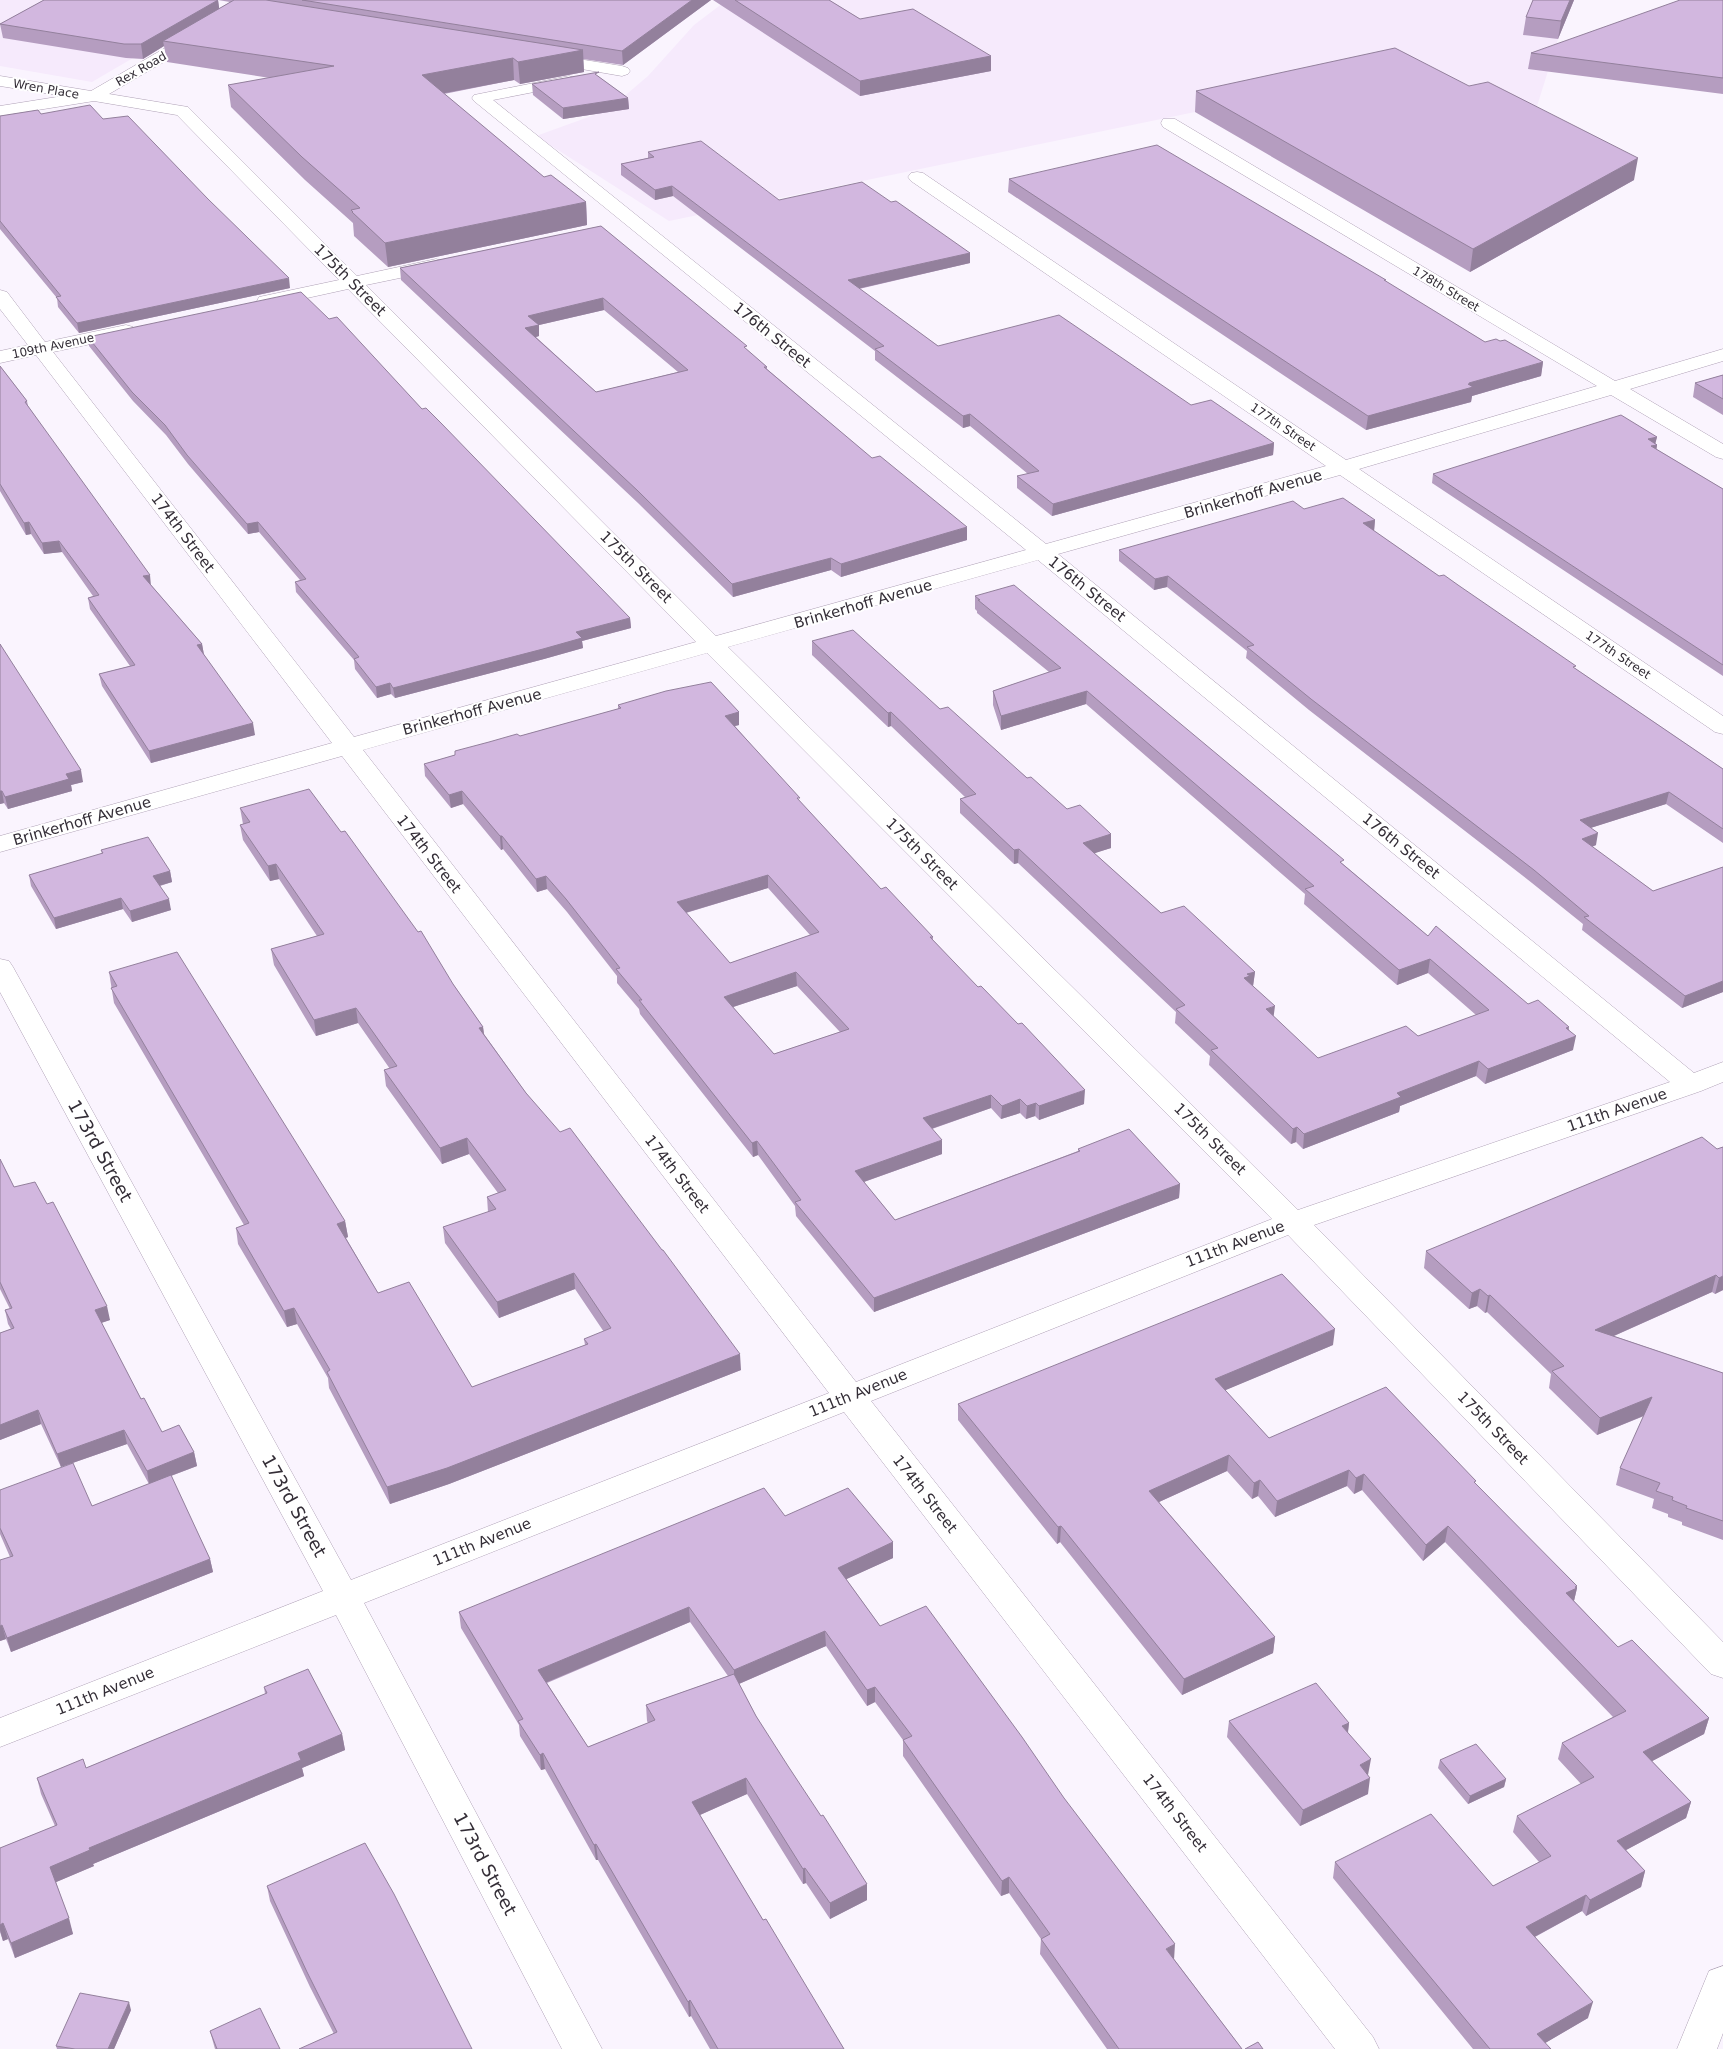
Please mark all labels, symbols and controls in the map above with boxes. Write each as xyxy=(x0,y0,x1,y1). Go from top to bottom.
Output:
street label: Rex Road xyxy=(113,49,169,89)
street label: Wren Place xyxy=(12,76,80,102)
street label: 175th Street xyxy=(310,240,390,320)
street label: 178th Street xyxy=(1410,264,1482,315)
street label: 176th Street xyxy=(730,298,814,372)
street label: 109th Avenue xyxy=(11,330,95,362)
street label: 177th Street xyxy=(1248,400,1318,454)
street label: Brinkerhoff Avenue xyxy=(1182,466,1324,522)
street label: 174th Street xyxy=(147,490,219,576)
street label: 175th Street xyxy=(596,527,676,607)
street label: 176th Street xyxy=(1045,552,1129,626)
street label: Brinkerhoff Avenue xyxy=(792,576,934,632)
street label: 177th Street xyxy=(1583,628,1653,682)
street label: Brinkerhoff Avenue xyxy=(401,685,543,739)
street label: Brinkerhoff Avenue xyxy=(11,793,153,849)
street label: 176th Street xyxy=(1359,809,1443,883)
street label: 174th Street xyxy=(393,811,465,897)
street label: 175th Street xyxy=(882,814,962,894)
street label: 111th Avenue xyxy=(1565,1084,1669,1136)
street label: 173rd Street xyxy=(64,1096,137,1205)
street label: 175th Street xyxy=(1170,1099,1250,1179)
street label: 174th Street xyxy=(641,1131,713,1217)
street label: 111th Avenue xyxy=(1183,1217,1287,1271)
street label: 111th Avenue xyxy=(806,1365,910,1421)
street label: 175th Street xyxy=(1454,1388,1532,1468)
street label: 173rd Street xyxy=(258,1451,331,1560)
street label: 174th Street xyxy=(889,1451,961,1537)
street label: 111th Avenue xyxy=(430,1514,534,1570)
street label: 111th Avenue xyxy=(53,1663,157,1719)
street label: 174th Street xyxy=(1139,1770,1211,1856)
street label: 173rd Street xyxy=(450,1809,521,1919)

